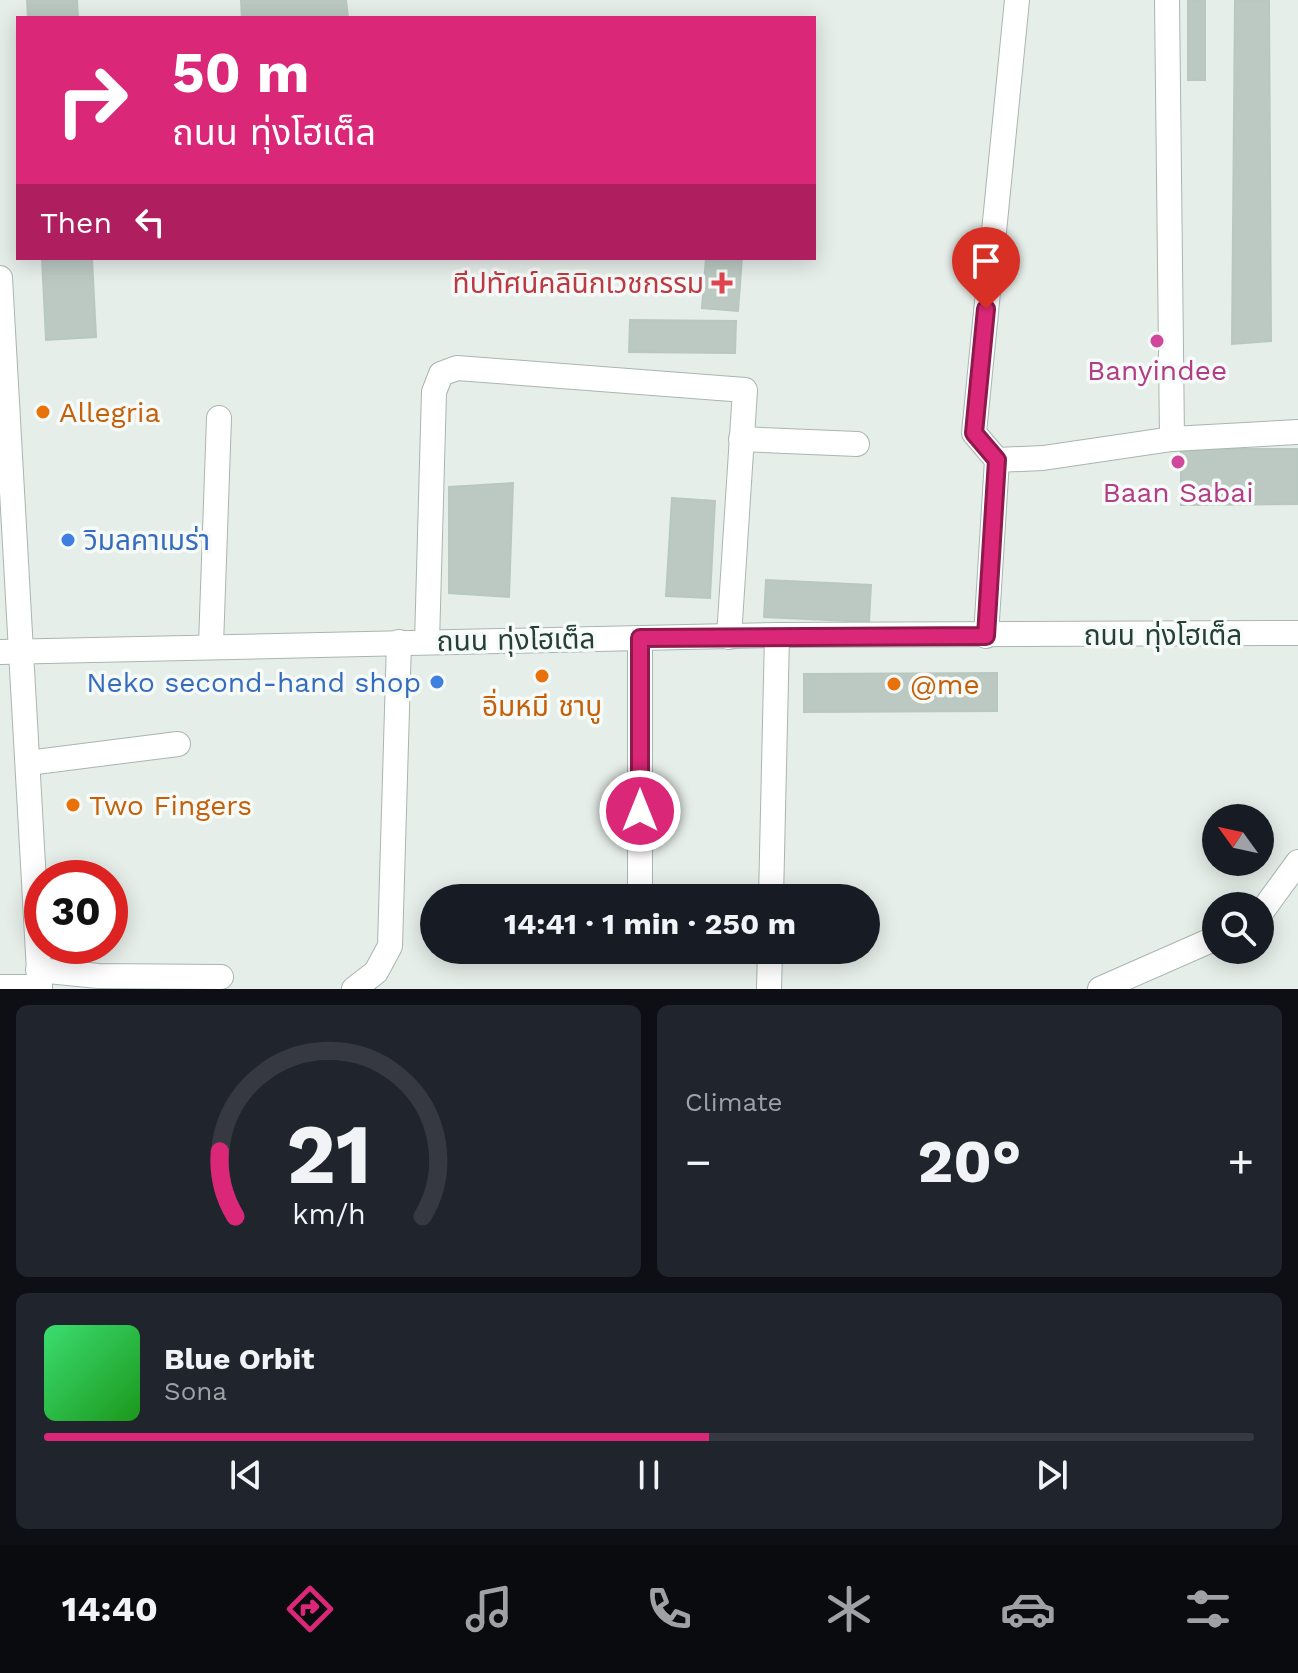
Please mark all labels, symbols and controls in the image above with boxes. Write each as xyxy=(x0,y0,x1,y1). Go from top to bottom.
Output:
text: 50 m xyxy=(172,40,309,106)
icon: right xyxy=(40,48,144,152)
text: ถนน ทุ่งโฮเต็ล xyxy=(172,112,376,154)
icon: left xyxy=(128,200,172,244)
text: Then xyxy=(40,205,112,240)
pin xyxy=(952,227,1020,309)
icon: arrive xyxy=(964,239,1008,283)
place label: ทีปทัศน์คลินิกเวชกรรม xyxy=(453,267,704,300)
marker: ทีปทัศน์คลินิกเวชกรรม xyxy=(711,272,733,294)
marker: Banyindee xyxy=(1148,332,1166,350)
place label: Banyindee xyxy=(1087,354,1227,387)
place label: Allegria xyxy=(59,396,161,429)
marker: Allegria xyxy=(34,403,52,421)
marker: Baan Sabai xyxy=(1169,453,1187,471)
place label: Baan Sabai xyxy=(1102,476,1254,509)
place label: วิมลคาเมร่า xyxy=(83,524,210,557)
marker: วิมลคาเมร่า xyxy=(59,531,77,549)
street label: ถนน ทุ่งโฮเต็ล xyxy=(1084,619,1242,652)
street label: ถนน ทุ่งโฮเต็ล xyxy=(436,622,596,658)
place label: Neko second-hand shop xyxy=(86,666,421,699)
marker: อิ่มหมี ชาบู xyxy=(533,667,551,685)
place label: @me xyxy=(910,668,980,701)
marker: Neko second-hand shop xyxy=(428,673,446,691)
marker: @me xyxy=(885,675,903,693)
place label: อิ่มหมี ชาบู xyxy=(482,688,602,724)
position arrow xyxy=(598,769,682,853)
place label: Two Fingers xyxy=(89,789,252,822)
marker: Two Fingers xyxy=(64,796,82,814)
north arrow xyxy=(1202,804,1274,876)
map controls xyxy=(1202,804,1274,964)
speed limit sign: 30 xyxy=(24,860,128,964)
button: search xyxy=(1202,892,1274,964)
text: 14:41 · 1 min · 250 m xyxy=(504,906,796,941)
text: Climate xyxy=(685,1087,783,1117)
text: 21 xyxy=(286,1106,371,1203)
text: 20° xyxy=(917,1126,1022,1197)
text: − xyxy=(685,1136,712,1188)
text: + xyxy=(1227,1136,1254,1188)
text: km/h xyxy=(292,1197,365,1231)
text: Blue Orbit xyxy=(164,1341,314,1376)
text: Sona xyxy=(164,1376,227,1406)
icon: previous xyxy=(224,1453,268,1497)
icon: pause xyxy=(627,1453,671,1497)
icon: next xyxy=(1030,1453,1074,1497)
icon: directions xyxy=(282,1581,338,1637)
icon: music xyxy=(461,1581,517,1637)
icon: phone xyxy=(641,1581,697,1637)
icon: climate xyxy=(821,1581,877,1637)
icon: car xyxy=(1000,1581,1056,1637)
icon: filters xyxy=(1180,1581,1236,1637)
text: 14:40 xyxy=(62,1588,158,1630)

